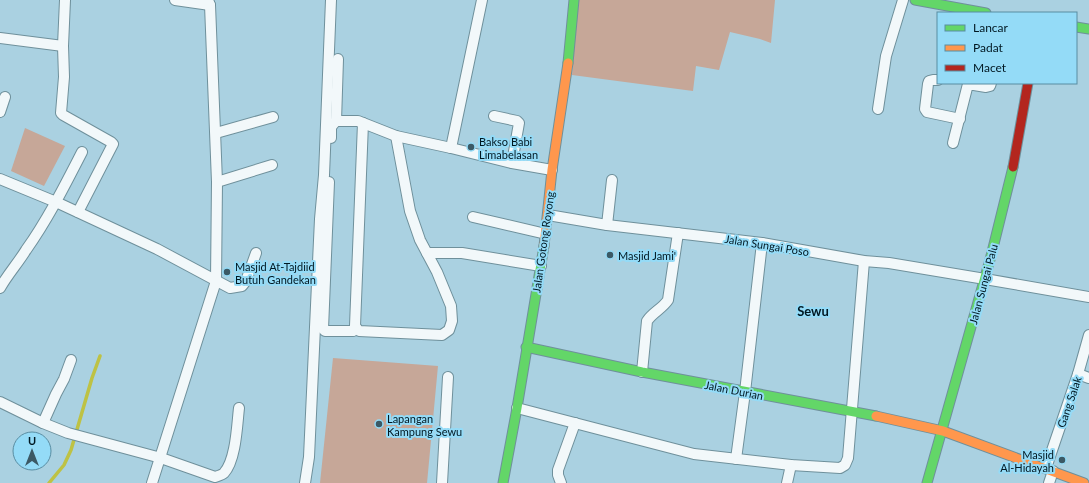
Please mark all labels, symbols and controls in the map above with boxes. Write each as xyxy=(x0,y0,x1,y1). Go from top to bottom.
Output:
legend xyxy=(937,12,1077,84)
text: Lancar xyxy=(973,20,1009,35)
text: Padat xyxy=(973,40,1004,55)
text: Macet xyxy=(973,60,1007,75)
place label: Bakso Babi Limabelasan xyxy=(479,135,538,161)
marker: Bakso Babi Limabelasan xyxy=(466,142,476,152)
street label: Jalan Gotong Royong xyxy=(529,190,557,293)
street label: Jalan Sungai Poso xyxy=(724,232,810,258)
street label: Jalan Sungai Palu xyxy=(966,243,1000,325)
place label: Masjid Jami' xyxy=(618,249,676,262)
marker: Masjid Jami' xyxy=(605,250,615,260)
place label: Masjid At-Tajdiid Butuh Gandekan xyxy=(235,260,316,286)
marker: Masjid At-Tajdiid Butuh Gandekan xyxy=(222,267,232,277)
district label: Sewu xyxy=(797,303,829,319)
street label: Gang Salak xyxy=(1054,374,1084,429)
street label: Jalan Durian xyxy=(704,378,764,402)
place label: Lapangan Kampung Sewu xyxy=(387,412,462,438)
marker: Lapangan Kampung Sewu xyxy=(374,419,384,429)
north arrow xyxy=(12,431,52,471)
text: U xyxy=(28,434,36,447)
place label: Masjid Al-Hidayah xyxy=(1000,448,1054,474)
marker: Masjid Al-Hidayah xyxy=(1057,455,1067,465)

